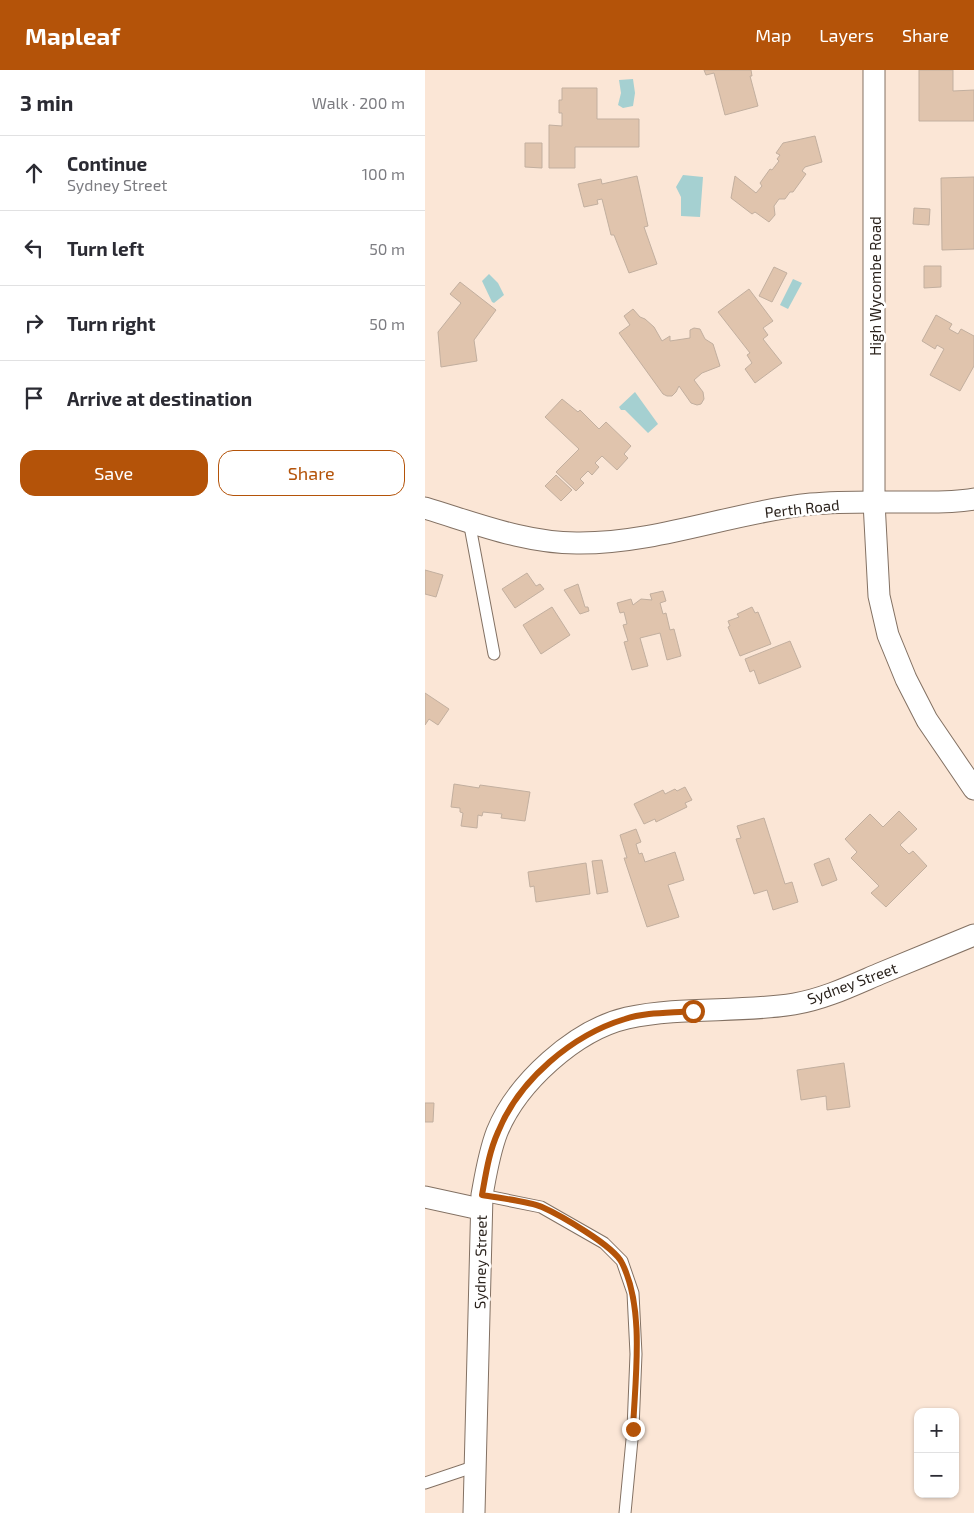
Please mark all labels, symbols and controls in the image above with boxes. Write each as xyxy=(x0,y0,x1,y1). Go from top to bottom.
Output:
text: Mapleaf xyxy=(25,21,120,50)
text: Map xyxy=(755,24,791,46)
text: Layers xyxy=(819,24,874,46)
text: Share xyxy=(902,24,949,46)
text: 3 min xyxy=(20,90,73,115)
text: Walk · 200 m xyxy=(312,93,405,112)
text: Continue xyxy=(67,152,147,175)
icon: ahead xyxy=(20,159,48,187)
text: 100 m xyxy=(362,164,405,183)
text: Sydney Street xyxy=(67,175,167,194)
street label: High Wycombe Road xyxy=(866,216,884,356)
icon: left xyxy=(20,234,48,262)
text: Turn left xyxy=(67,237,144,260)
text: 50 m xyxy=(369,239,405,258)
icon: right xyxy=(20,309,48,337)
text: Turn right xyxy=(67,312,155,335)
text: 50 m xyxy=(369,314,405,333)
icon: arrive xyxy=(20,384,48,412)
text: Arrive at destination xyxy=(67,387,252,410)
button: Save xyxy=(20,450,208,496)
button: Share xyxy=(218,450,405,496)
street label: Perth Road xyxy=(764,495,840,521)
street label: Sydney Street xyxy=(805,958,900,1008)
route start xyxy=(682,1000,705,1023)
street label: Sydney Street xyxy=(470,1215,490,1309)
map controls xyxy=(914,1408,959,1498)
button: + xyxy=(914,1408,959,1453)
route end xyxy=(622,1418,645,1441)
button: − xyxy=(914,1453,959,1498)

